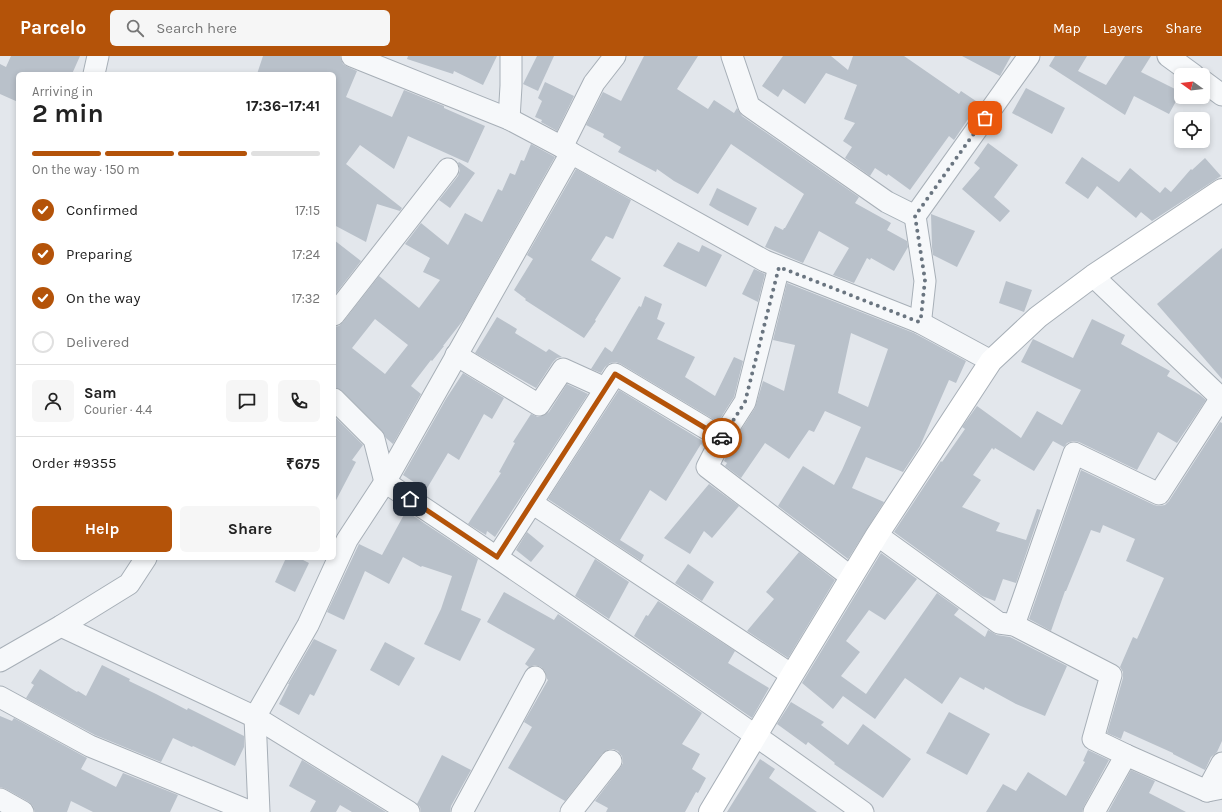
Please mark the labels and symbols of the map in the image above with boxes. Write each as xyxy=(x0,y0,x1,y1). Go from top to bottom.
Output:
north arrow xyxy=(1174,68,1210,104)
pin xyxy=(968,101,1002,135)
courier xyxy=(702,418,742,458)
pin xyxy=(393,482,427,516)

